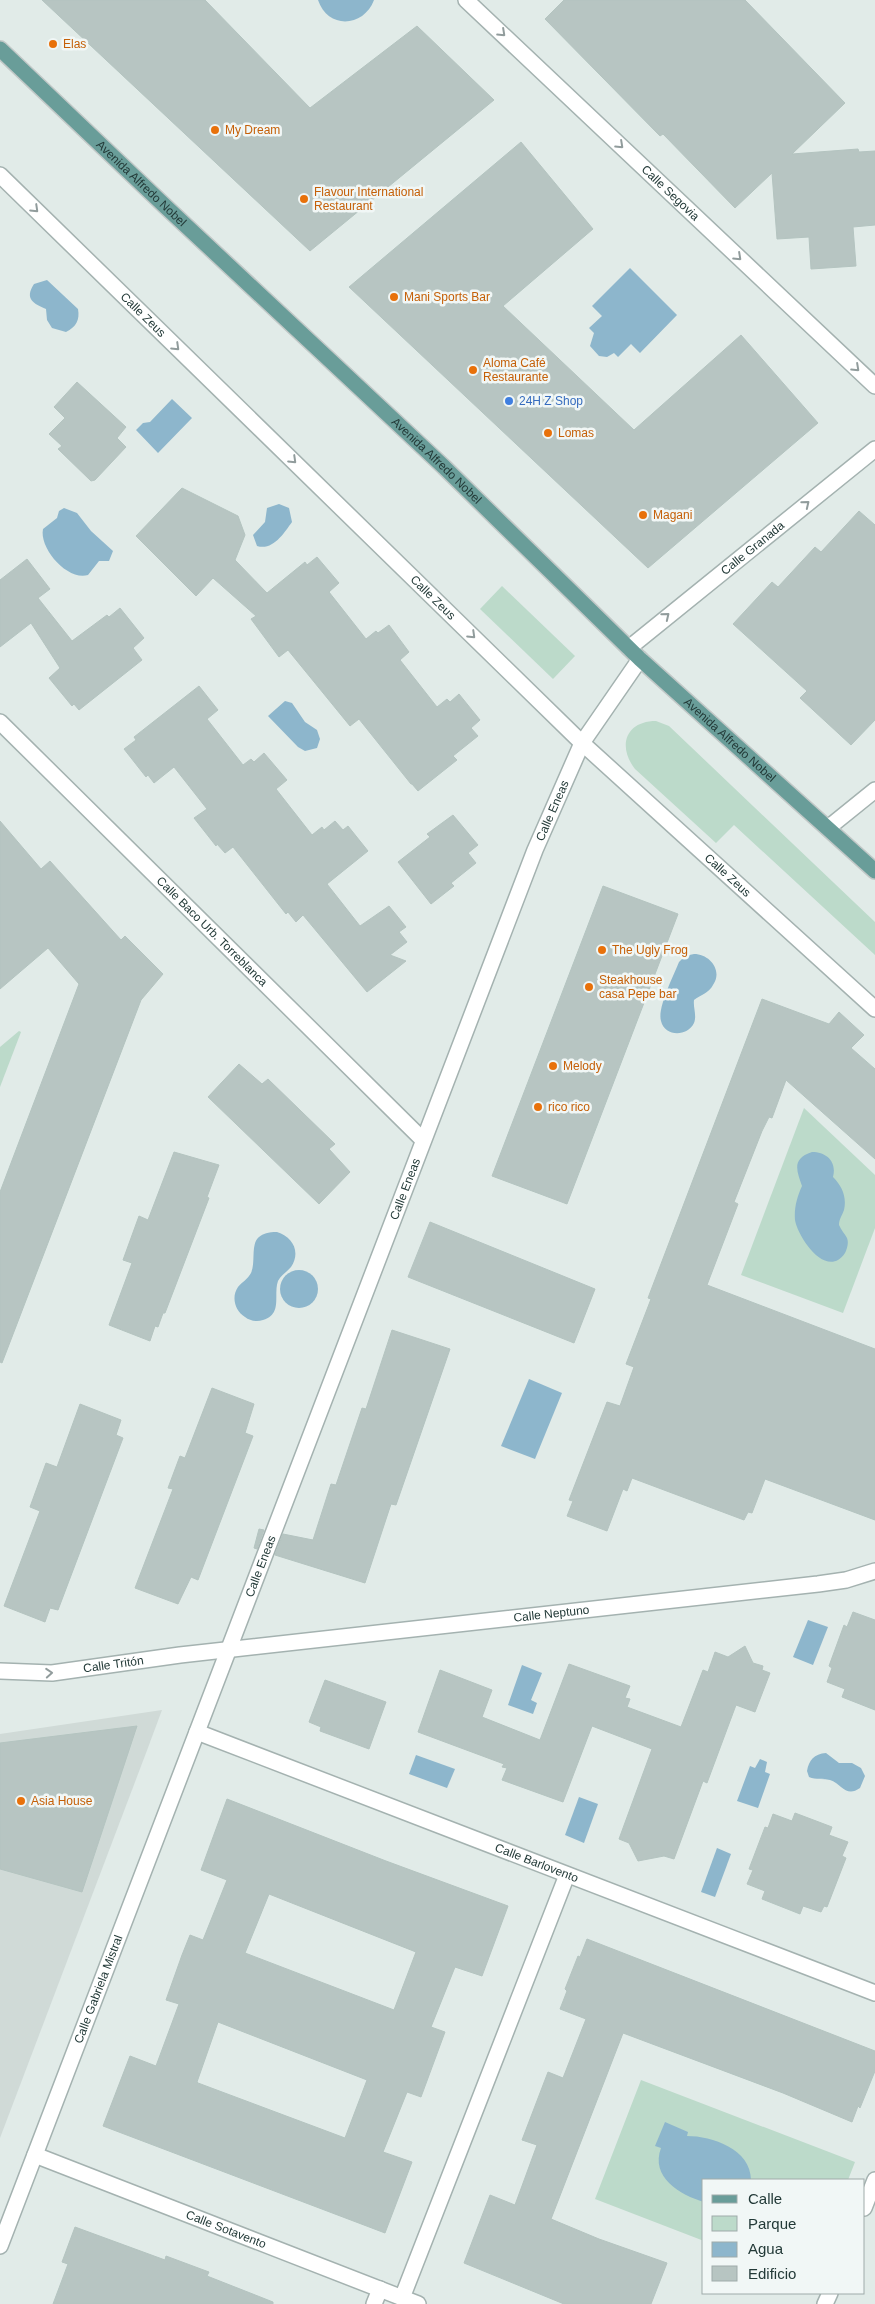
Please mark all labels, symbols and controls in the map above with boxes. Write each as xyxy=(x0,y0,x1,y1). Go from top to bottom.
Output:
one-way arrow xyxy=(496,27,505,36)
place label: Elas xyxy=(63,37,86,51)
marker: Elas xyxy=(47,38,59,50)
place label: My Dream xyxy=(225,123,280,137)
marker: My Dream xyxy=(209,124,221,136)
street label: Avenida Alfredo Nobel xyxy=(93,137,189,229)
one-way arrow xyxy=(614,139,623,148)
street label: Calle Segovia xyxy=(639,162,702,224)
place label: Flavour International Restaurant xyxy=(314,185,423,213)
marker: Flavour International Restaurant xyxy=(298,193,310,205)
one-way arrow xyxy=(29,203,38,212)
one-way arrow xyxy=(732,251,741,260)
street label: Calle Zeus xyxy=(118,290,169,340)
place label: Mani Sports Bar xyxy=(404,290,490,304)
marker: Mani Sports Bar xyxy=(388,291,400,303)
one-way arrow xyxy=(171,341,180,350)
place label: Aloma Café Restaurante xyxy=(483,356,549,384)
one-way arrow xyxy=(850,362,859,371)
marker: Aloma Café Restaurante xyxy=(467,364,479,376)
place label: 24H Z Shop xyxy=(519,394,583,408)
marker: 24H Z Shop xyxy=(503,395,515,407)
street label: Avenida Alfredo Nobel xyxy=(389,415,484,507)
place label: Lomas xyxy=(558,426,594,440)
marker: Lomas xyxy=(542,427,554,439)
one-way arrow xyxy=(287,454,296,463)
one-way arrow xyxy=(801,500,810,509)
place label: Magani xyxy=(653,508,692,522)
marker: Magani xyxy=(637,509,649,521)
street label: Calle Granada xyxy=(718,518,787,578)
street label: Calle Zeus xyxy=(408,572,458,623)
one-way arrow xyxy=(660,614,669,622)
one-way arrow xyxy=(466,629,475,638)
street label: Avenida Alfredo Nobel xyxy=(681,695,778,785)
street label: Calle Eneas xyxy=(533,778,572,843)
street label: Calle Zeus xyxy=(702,851,754,900)
street label: Calle Baco Urb. Torreblanca xyxy=(154,874,270,989)
place label: The Ugly Frog xyxy=(612,943,688,957)
marker: The Ugly Frog xyxy=(596,944,608,956)
place label: Steakhouse casa Pepe bar xyxy=(599,973,676,1001)
marker: Steakhouse casa Pepe bar xyxy=(583,981,595,993)
place label: Melody xyxy=(563,1059,602,1073)
marker: Melody xyxy=(547,1060,559,1072)
place label: rico rico xyxy=(548,1100,590,1114)
marker: rico rico xyxy=(532,1101,544,1113)
street label: Calle Eneas xyxy=(387,1156,423,1222)
street label: Calle Eneas xyxy=(242,1533,279,1599)
street label: Calle Neptuno xyxy=(513,1602,590,1625)
street label: Calle Tritón xyxy=(82,1653,144,1676)
one-way arrow xyxy=(45,1668,53,1679)
place label: Asia House xyxy=(31,1794,93,1808)
marker: Asia House xyxy=(15,1795,27,1807)
street label: Calle Barlovento xyxy=(493,1840,581,1885)
street label: Calle Gabriela Mistral xyxy=(71,1933,126,2045)
legend xyxy=(702,2179,865,2294)
text: Calle xyxy=(748,2190,782,2207)
street label: Calle Sotavento xyxy=(184,2207,268,2251)
text: Parque xyxy=(748,2215,796,2232)
text: Agua xyxy=(748,2240,784,2257)
text: Edificio xyxy=(748,2265,796,2282)

